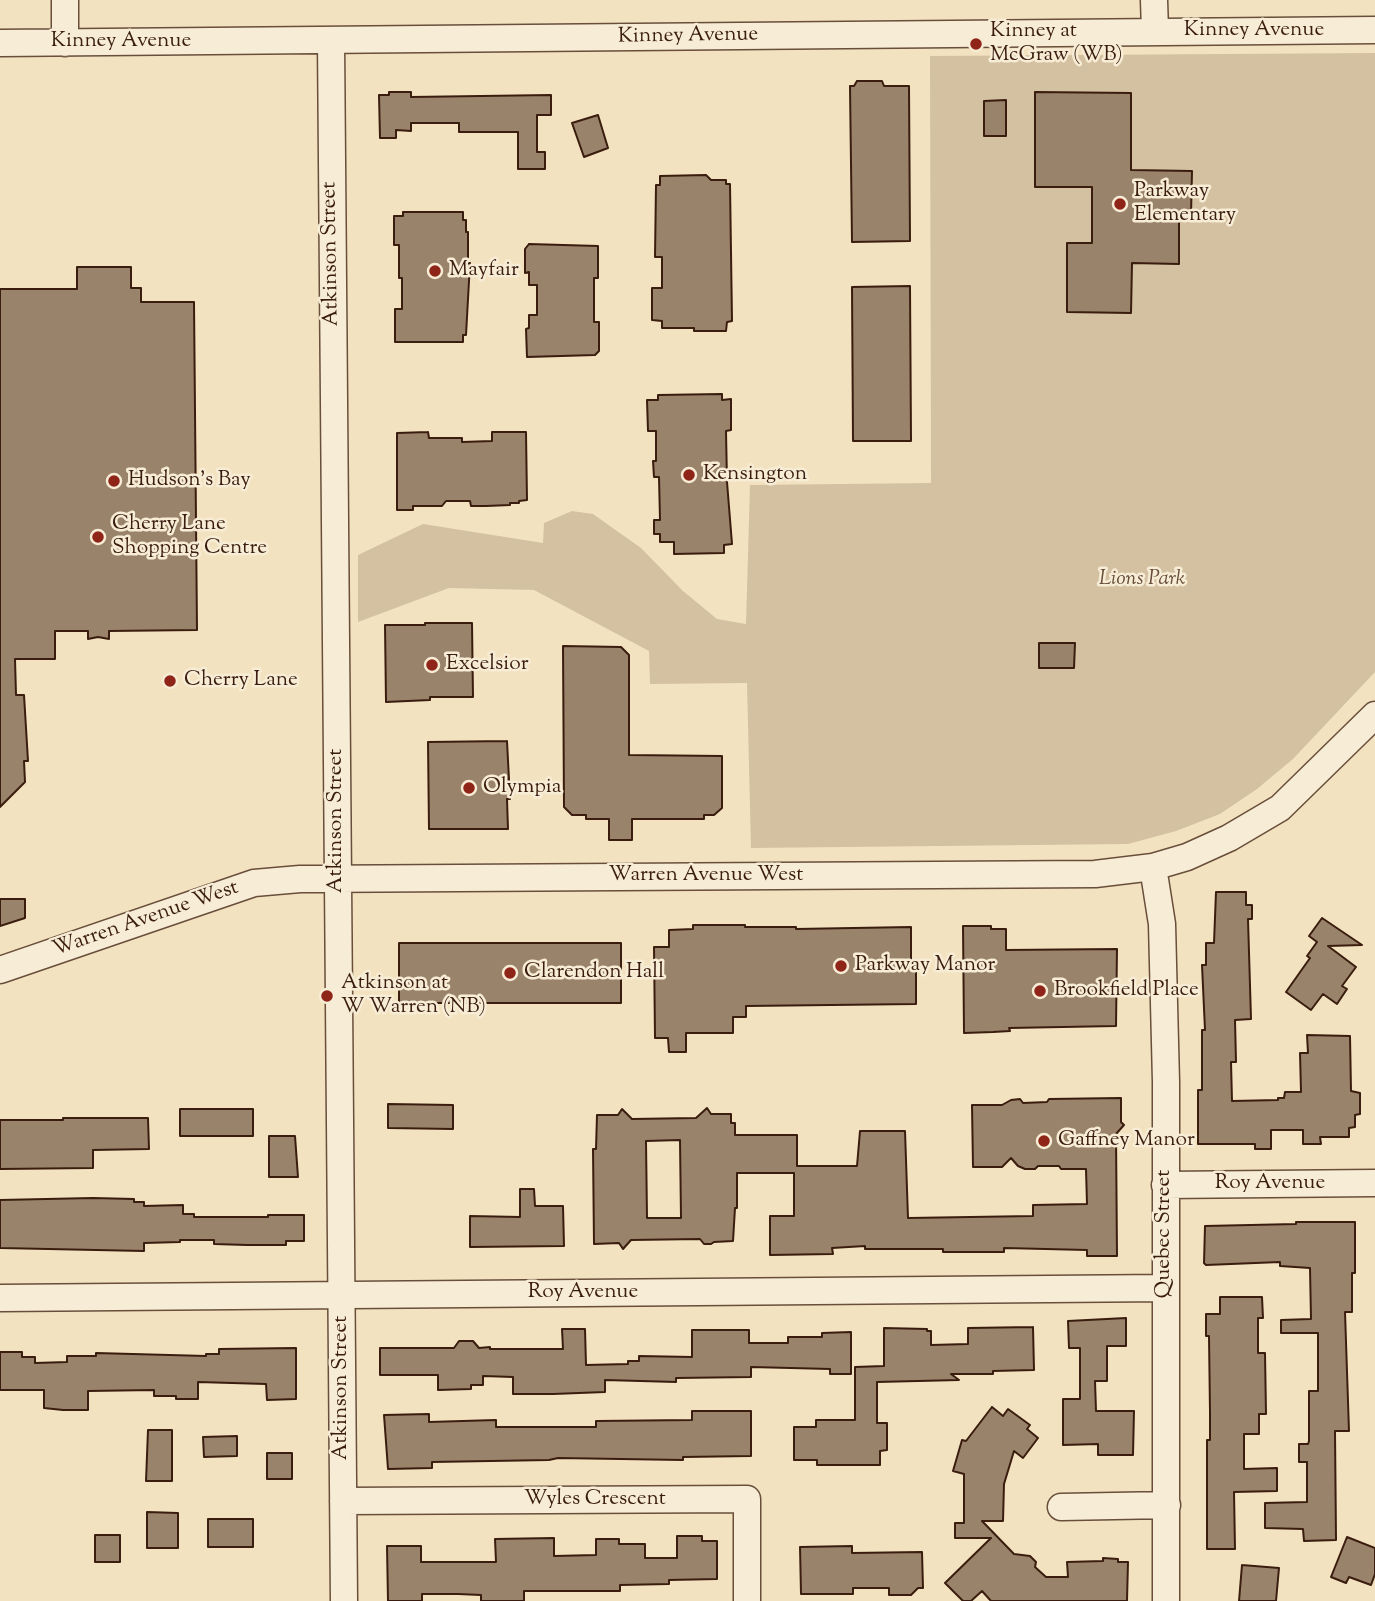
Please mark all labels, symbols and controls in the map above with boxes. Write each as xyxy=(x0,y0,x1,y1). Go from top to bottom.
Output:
street label: Kinney Avenue xyxy=(1184,18,1324,44)
place label: Kinney at McGraw (WB) xyxy=(990,19,1123,69)
street label: Kinney Avenue xyxy=(618,23,758,51)
street label: Kinney Avenue xyxy=(51,29,191,55)
marker: Kinney at McGraw (WB) xyxy=(968,36,984,52)
place label: Parkway Elementary xyxy=(1134,179,1236,229)
street label: Atkinson Street xyxy=(318,181,346,327)
marker: Parkway Elementary xyxy=(1112,196,1128,212)
place label: Mayfair xyxy=(449,258,519,284)
marker: Mayfair xyxy=(427,263,443,279)
place label: Kensington xyxy=(703,462,807,488)
marker: Kensington xyxy=(681,467,697,483)
place label: Hudson's Bay xyxy=(128,468,251,494)
marker: Hudson's Bay xyxy=(106,473,122,489)
place label: Cherry Lane Shopping Centre xyxy=(112,512,267,562)
marker: Cherry Lane Shopping Centre xyxy=(90,529,106,545)
park label: Lions Park xyxy=(1099,567,1185,593)
place label: Excelsior xyxy=(446,652,529,678)
marker: Excelsior xyxy=(424,657,440,673)
place label: Cherry Lane xyxy=(184,668,298,694)
marker: Cherry Lane xyxy=(162,673,178,689)
street label: Atkinson Street xyxy=(324,749,350,893)
place label: Olympia xyxy=(483,775,561,801)
marker: Olympia xyxy=(461,780,477,796)
street label: Warren Avenue West xyxy=(608,863,804,889)
street label: Warren Avenue West xyxy=(50,876,242,964)
place label: Parkway Manor xyxy=(855,953,995,979)
marker: Parkway Manor xyxy=(833,958,849,974)
place label: Clarendon Hall xyxy=(524,960,664,986)
marker: Clarendon Hall xyxy=(502,965,518,981)
place label: Atkinson at W Warren (NB) xyxy=(341,971,486,1021)
place label: Brookfield Place xyxy=(1054,978,1199,1004)
marker: Brookfield Place xyxy=(1032,983,1048,999)
marker: Atkinson at W Warren (NB) xyxy=(319,988,335,1004)
place label: Gaffney Manor xyxy=(1058,1128,1195,1154)
marker: Gaffney Manor xyxy=(1036,1133,1052,1149)
street label: Quebec Street xyxy=(1152,1170,1178,1298)
street label: Roy Avenue xyxy=(1215,1171,1325,1197)
street label: Roy Avenue xyxy=(528,1280,638,1306)
street label: Atkinson Street xyxy=(329,1316,355,1460)
street label: Wyles Crescent xyxy=(524,1487,666,1513)

